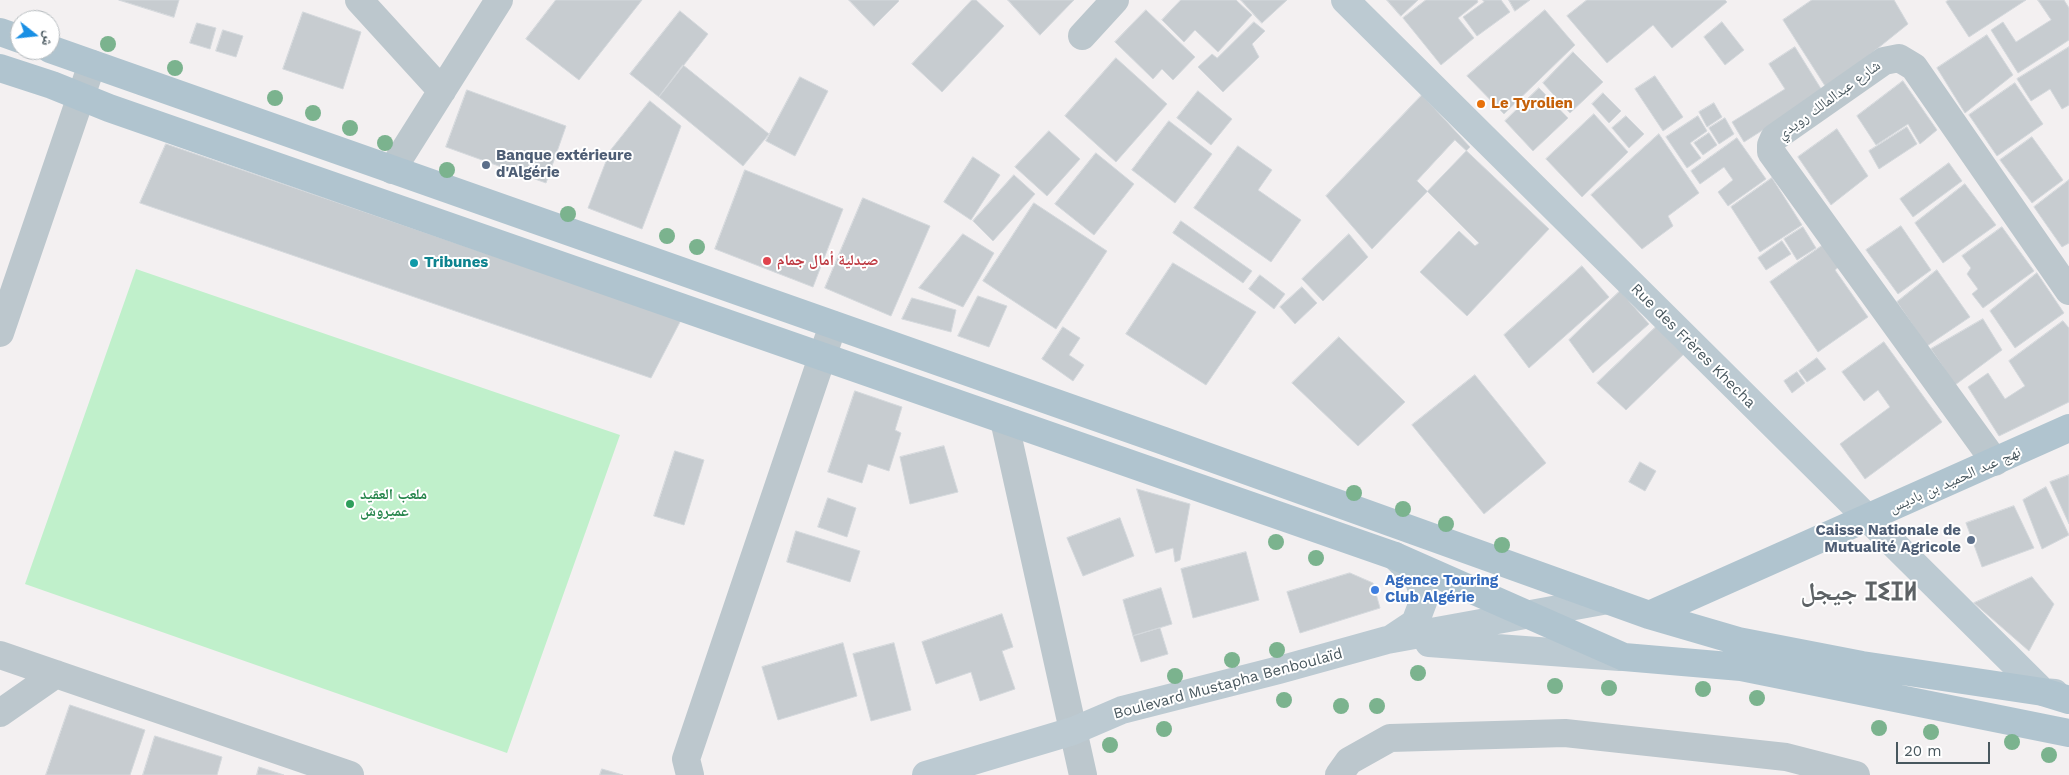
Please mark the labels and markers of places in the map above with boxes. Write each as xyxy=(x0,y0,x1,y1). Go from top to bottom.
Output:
place label: Le Tyrolien xyxy=(1491,95,1573,113)
marker: Le Tyrolien xyxy=(1475,98,1487,110)
place label: Banque extérieure d'Algérie xyxy=(496,147,632,182)
marker: Banque extérieure d'Algérie xyxy=(480,159,492,171)
place label: صيدلية أمال جمام xyxy=(777,252,878,270)
place label: Tribunes xyxy=(424,254,488,272)
marker: صيدلية أمال جمام xyxy=(761,255,773,267)
marker: Tribunes xyxy=(408,257,420,269)
place label: ملعب العقيد عميروش xyxy=(360,486,427,521)
marker: ملعب العقيد عميروش xyxy=(344,498,356,510)
place label: Caisse Nationale de Mutualité Agricole xyxy=(1815,522,1961,557)
marker: Caisse Nationale de Mutualité Agricole xyxy=(1965,534,1977,546)
place label: Agence Touring Club Algérie xyxy=(1385,572,1498,607)
marker: Agence Touring Club Algérie xyxy=(1369,584,1381,596)

